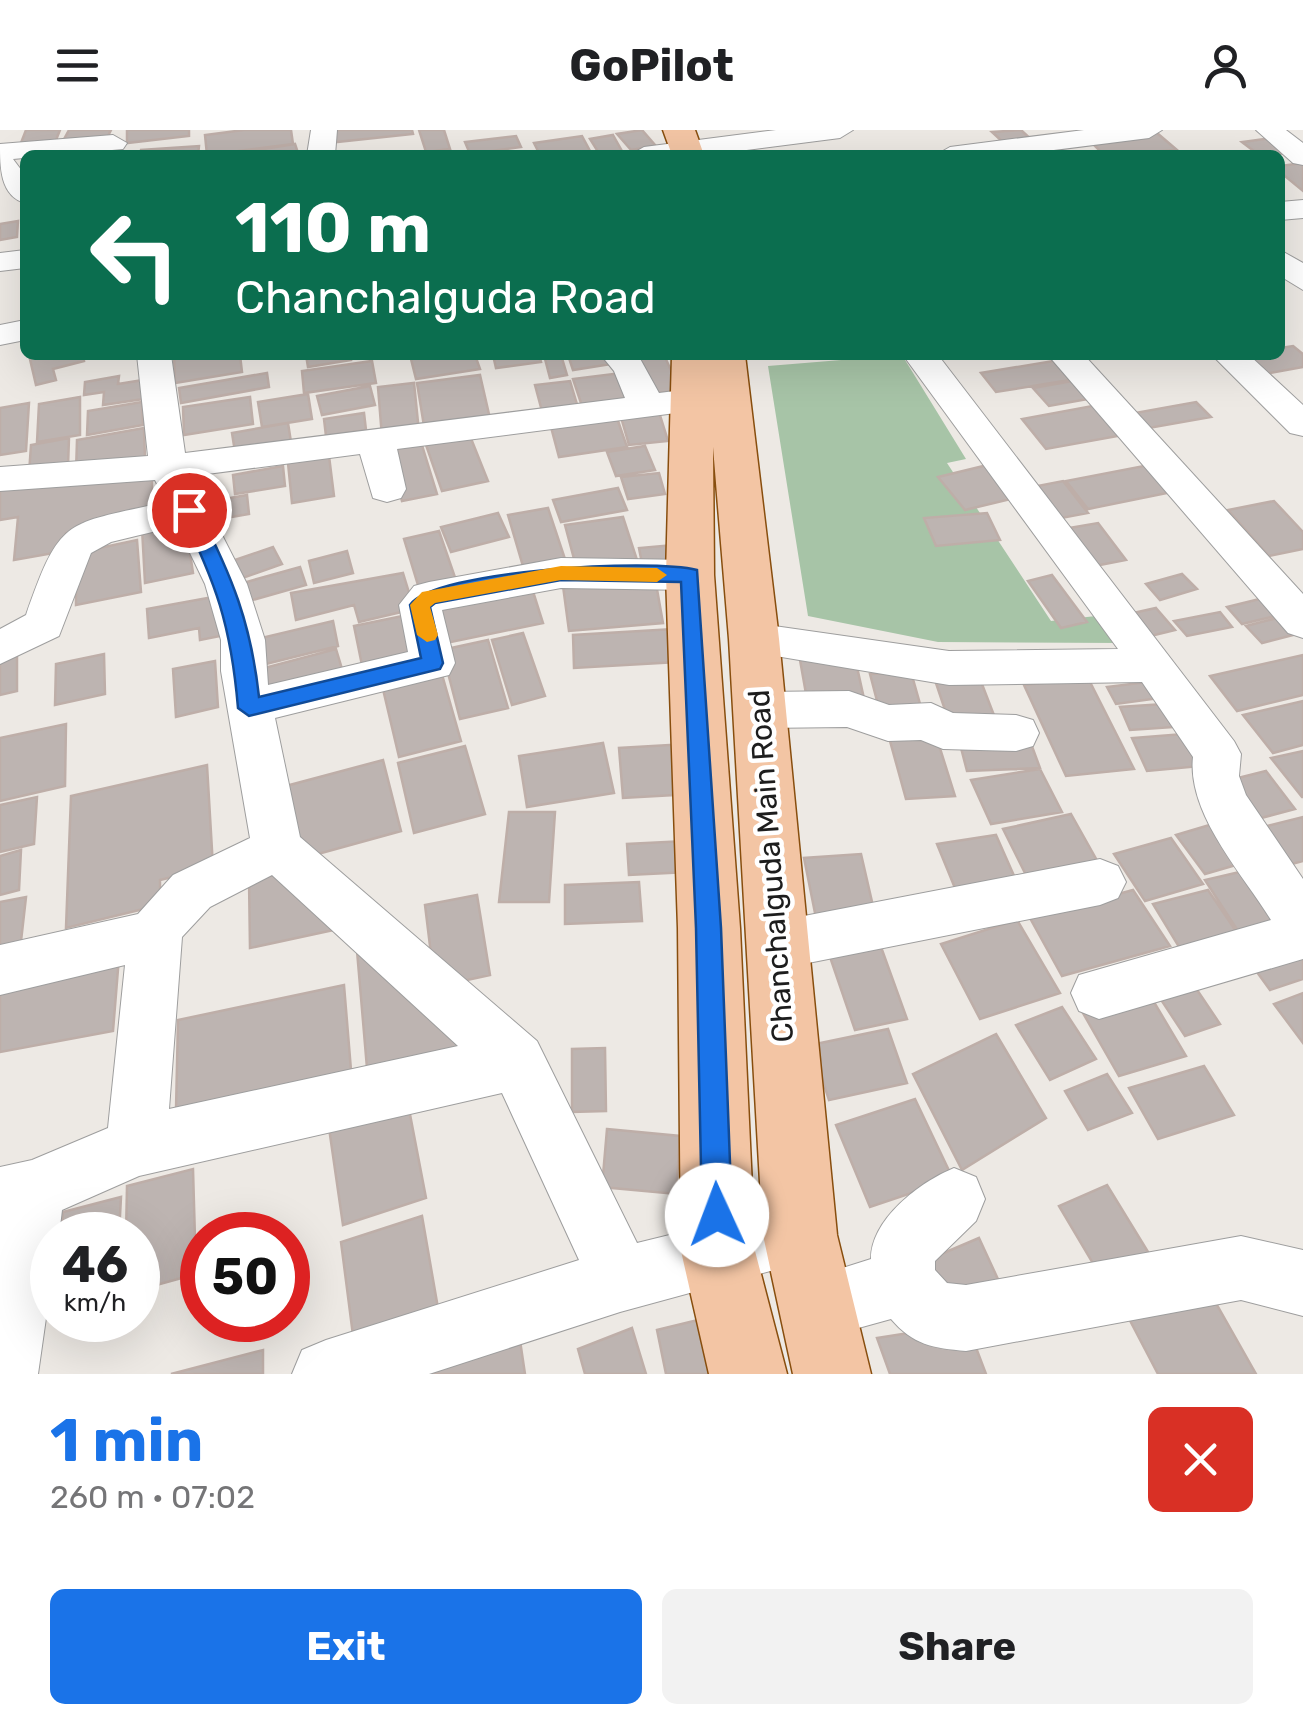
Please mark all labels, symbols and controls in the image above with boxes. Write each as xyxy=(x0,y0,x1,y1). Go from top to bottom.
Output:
icon: menu xyxy=(50,38,105,93)
icon: person xyxy=(1198,38,1253,93)
text: GoPilot xyxy=(569,39,734,92)
text: 110 m xyxy=(235,187,431,270)
icon: left xyxy=(70,190,200,320)
text: Chanchalguda Road xyxy=(235,271,656,324)
pin xyxy=(147,468,232,553)
icon: arrive xyxy=(162,483,217,538)
street label: Chanchalguda Main Road xyxy=(741,688,801,1044)
position arrow xyxy=(665,1163,769,1267)
speed limit sign: 50 xyxy=(180,1212,310,1342)
text: 46 xyxy=(62,1235,128,1295)
text: km/h xyxy=(64,1288,126,1317)
text: 1 min xyxy=(50,1405,203,1476)
button: close xyxy=(1148,1407,1253,1512)
text: 260 m · 07:02 xyxy=(50,1478,255,1516)
button: Exit xyxy=(50,1589,642,1704)
button: Share xyxy=(662,1589,1253,1704)

